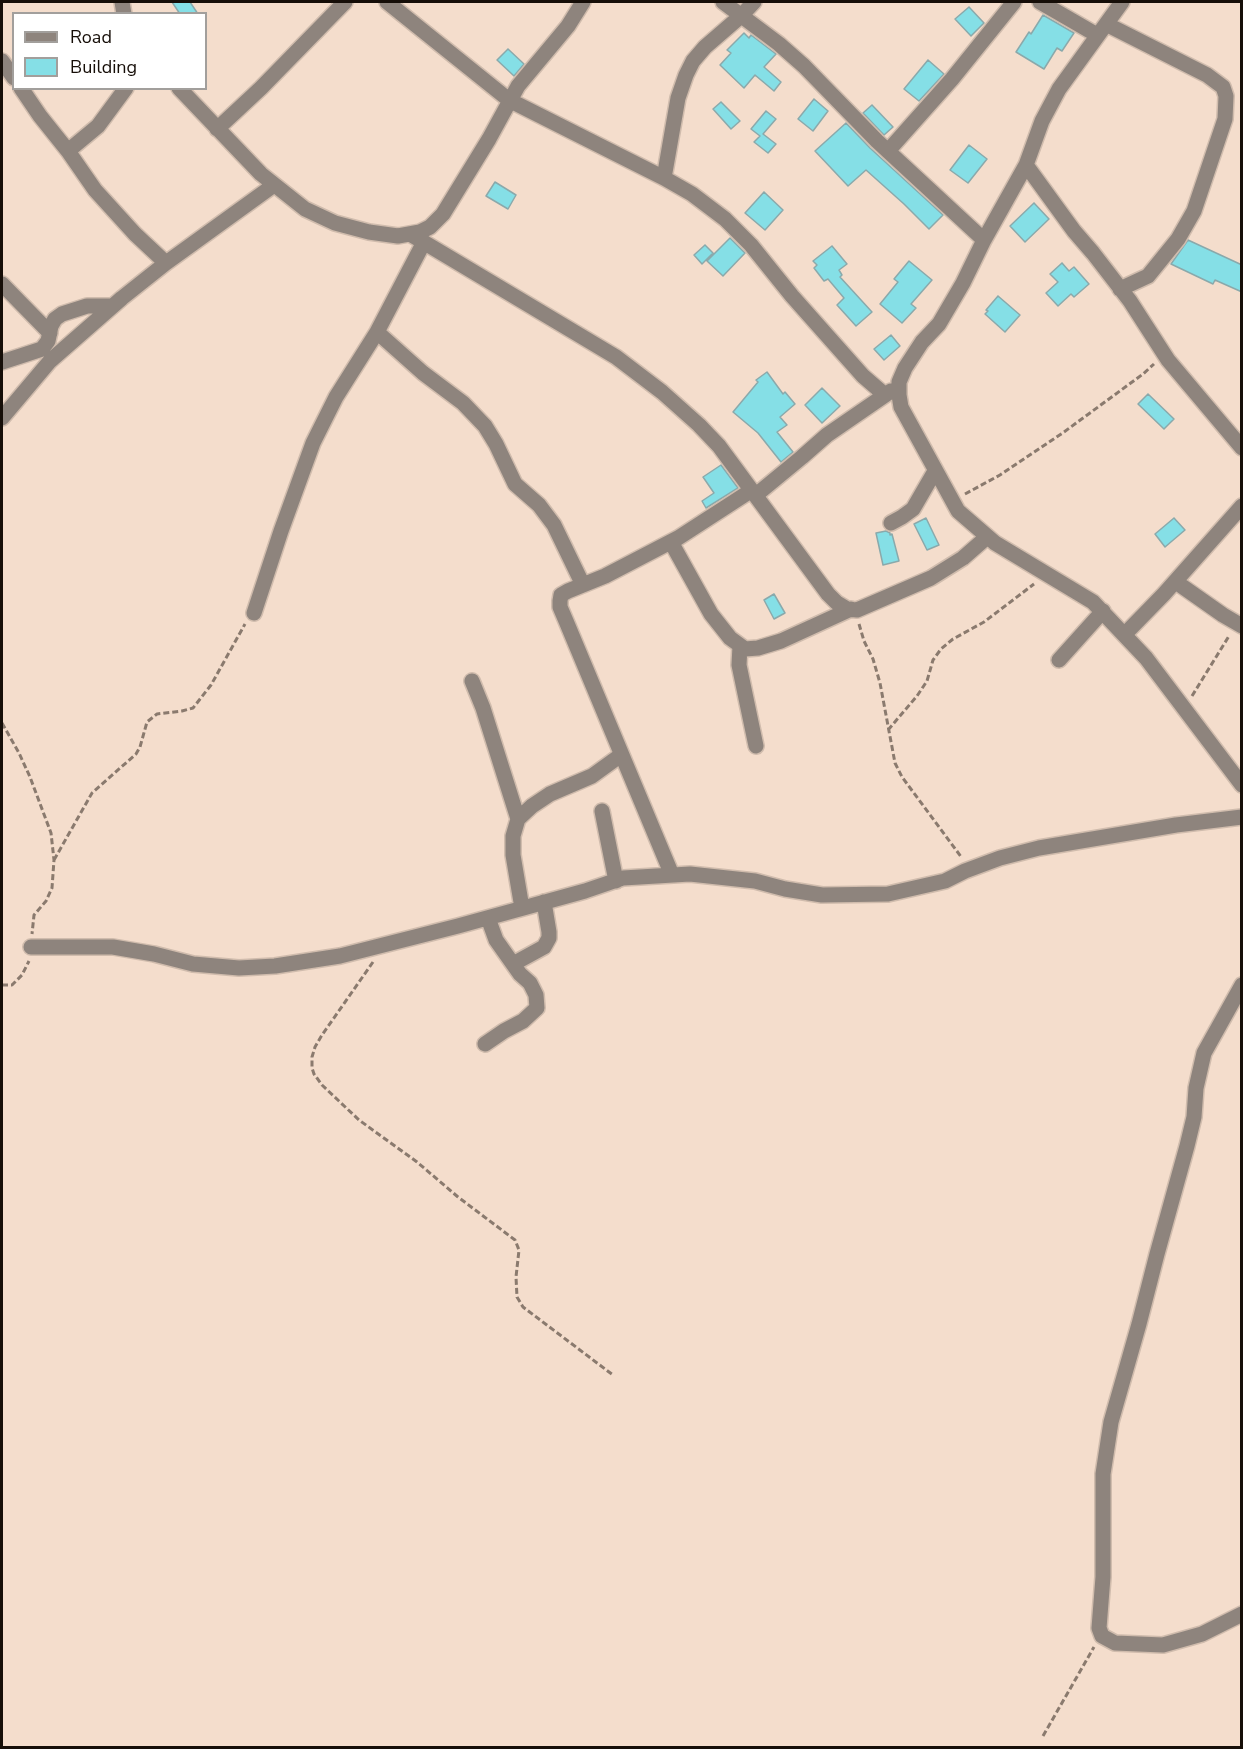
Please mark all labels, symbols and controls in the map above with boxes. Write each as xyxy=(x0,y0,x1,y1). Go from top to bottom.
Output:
legend xyxy=(12,12,207,90)
text: Road xyxy=(70,25,112,49)
text: Building xyxy=(70,55,137,79)

